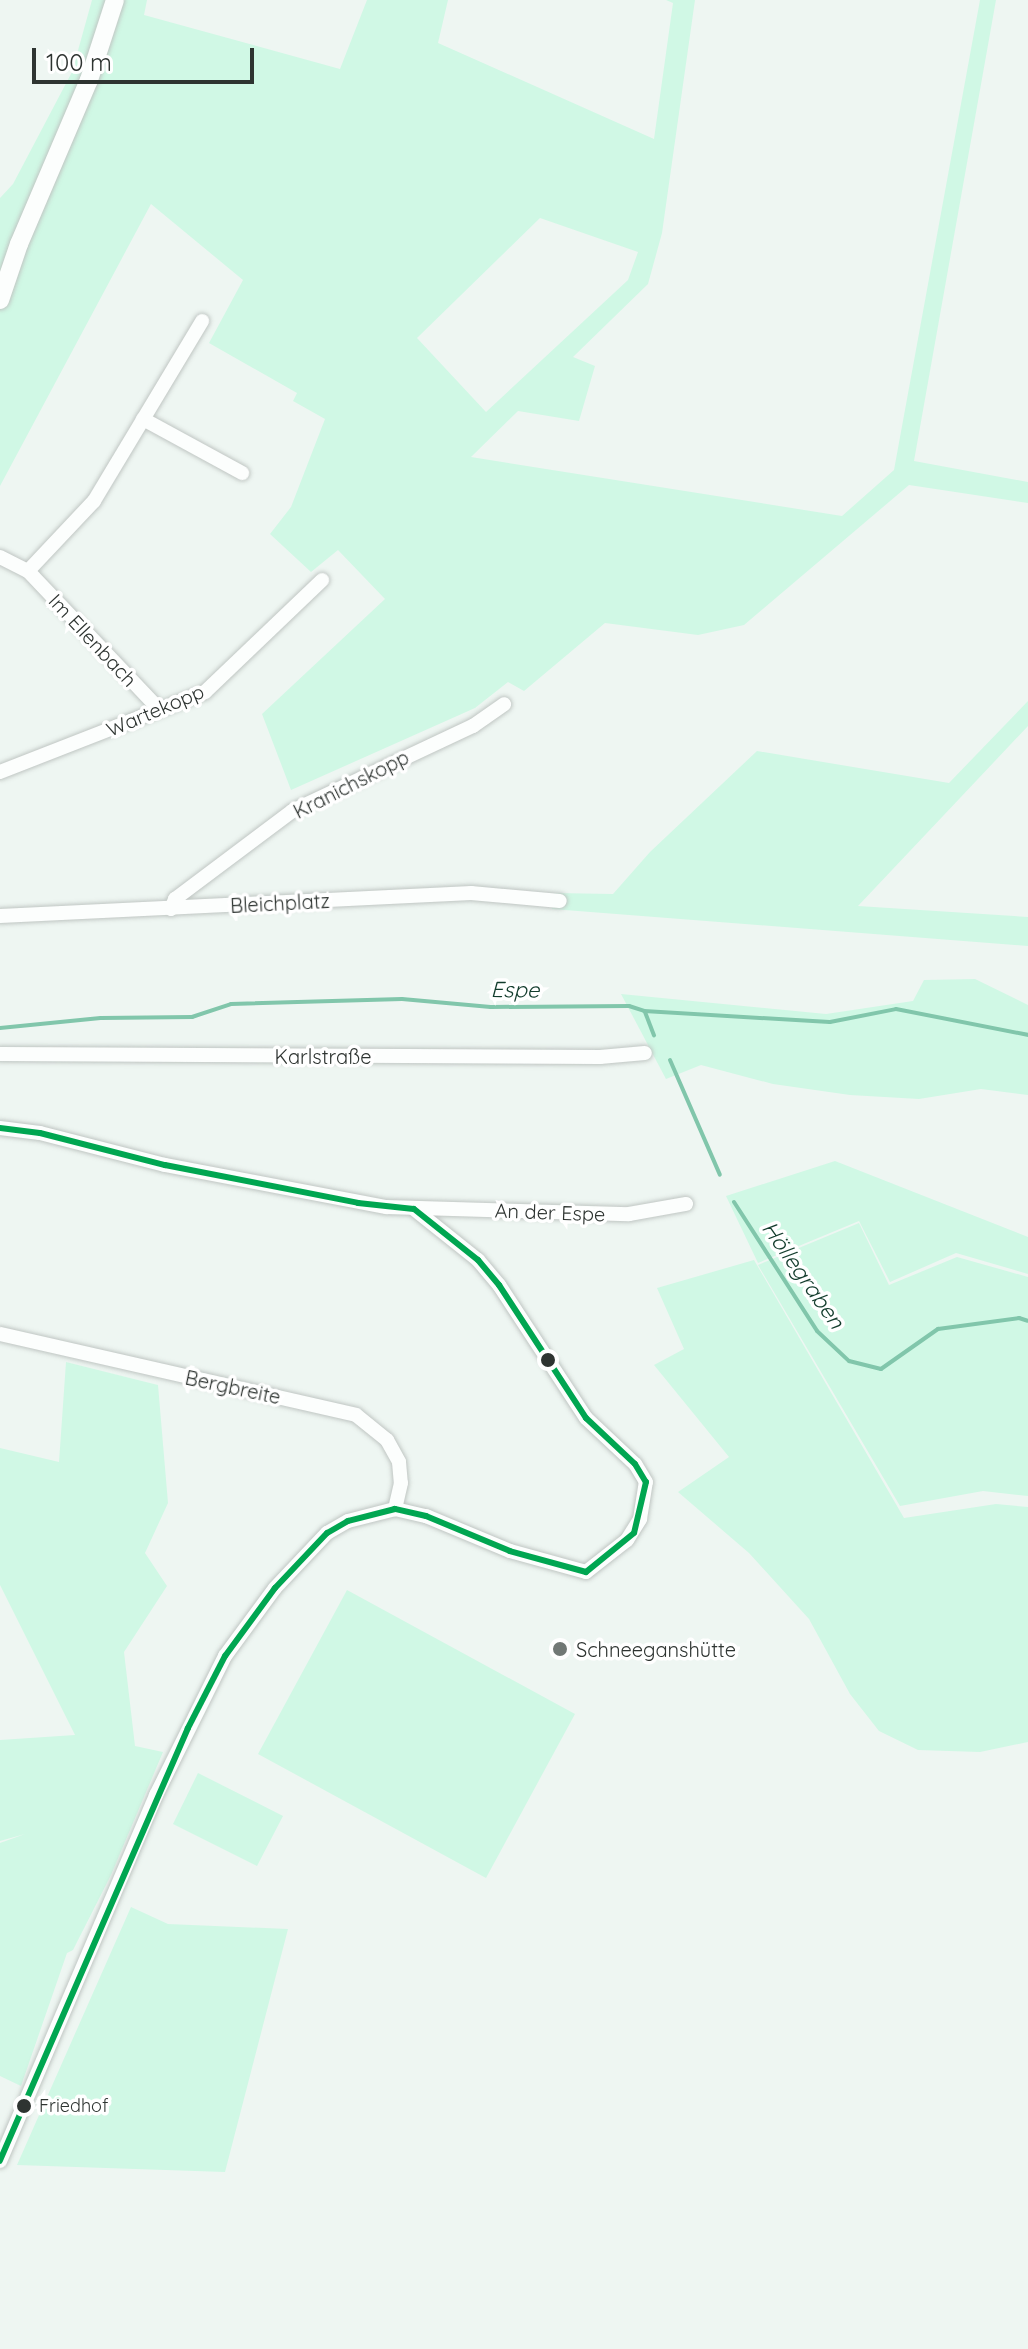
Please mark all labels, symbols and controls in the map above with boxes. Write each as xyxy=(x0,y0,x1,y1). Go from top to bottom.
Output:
scale bar xyxy=(36,32,258,82)
text: 100 m xyxy=(46,47,112,77)
street label: Im Ellenbach xyxy=(44,589,142,691)
street label: Wartekopp xyxy=(103,679,207,741)
street label: Kranichskopp xyxy=(289,745,413,823)
street label: Bleichplatz xyxy=(230,888,330,918)
water label: Espe xyxy=(490,976,540,1004)
street label: Karlstraße xyxy=(274,1044,372,1068)
street label: An der Espe xyxy=(494,1198,606,1226)
water label: Höllegraben xyxy=(756,1216,850,1334)
unlabelled marker xyxy=(540,1352,556,1368)
street label: Bergbreite xyxy=(183,1365,283,1409)
place label: Schneeganshütte xyxy=(576,1637,736,1661)
marker: Schneeganshütte xyxy=(551,1640,569,1658)
place label: Friedhof xyxy=(39,2095,108,2117)
marker: Friedhof xyxy=(16,2098,32,2114)

